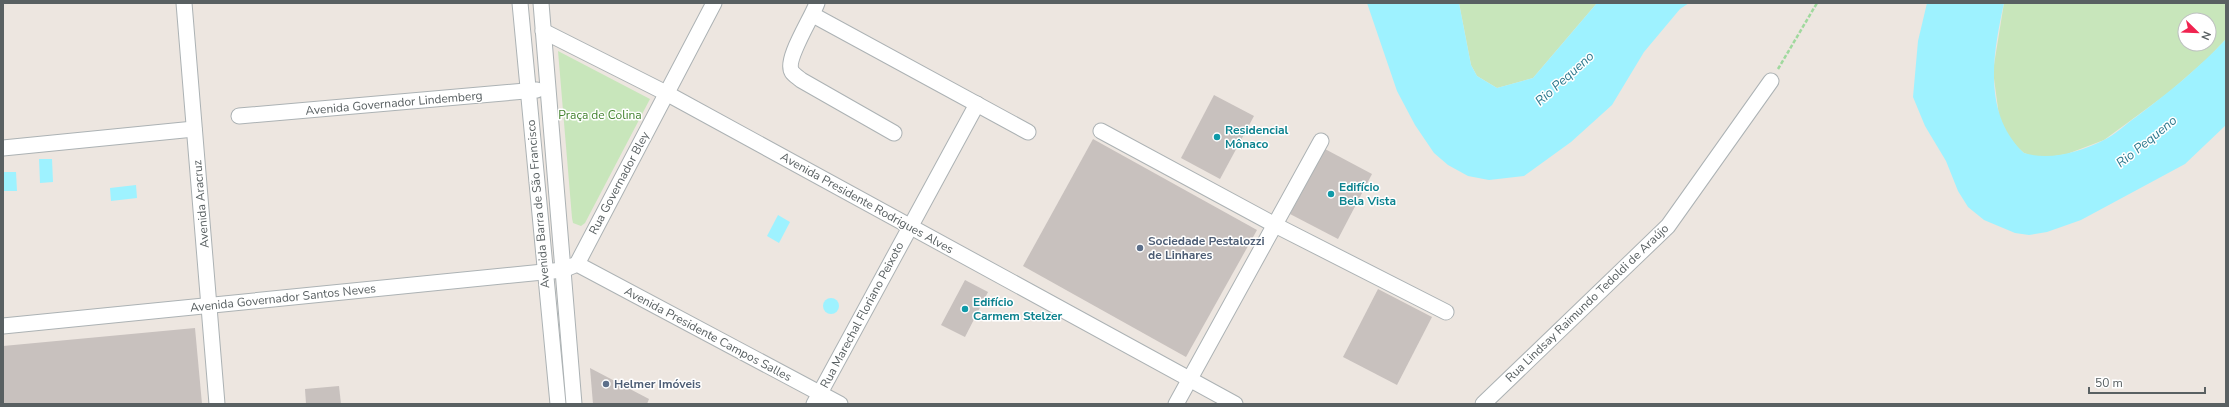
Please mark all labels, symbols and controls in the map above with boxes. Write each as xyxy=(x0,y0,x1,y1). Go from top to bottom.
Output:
north arrow xyxy=(2177,12,2217,52)
text: N xyxy=(2197,29,2214,42)
water label: Rio Pequeno xyxy=(1531,47,1598,110)
street label: Avenida Governador Lindemberg xyxy=(305,87,483,119)
park label: Praça de Colina xyxy=(558,107,642,123)
water label: Rio Pequeno xyxy=(2112,112,2181,172)
street label: Avenida Barra de São Francisco xyxy=(523,119,553,289)
place label: Residencial Mônaco xyxy=(1225,122,1289,152)
street label: Rua Governador Bley xyxy=(585,128,653,237)
marker: Residencial Mônaco xyxy=(1212,132,1222,142)
street label: Avenida Presidente Rodrigues Alves xyxy=(778,149,957,257)
street label: Avenida Aracruz xyxy=(189,159,213,249)
place label: Edifício Bela Vista xyxy=(1339,179,1396,209)
marker: Edifício Bela Vista xyxy=(1326,189,1336,199)
street label: Rua Lindsay Raimundo Tedoldi de Araújo xyxy=(1502,220,1672,386)
place label: Sociedade Pestalozzi de Linhares xyxy=(1148,233,1264,263)
street label: Rua Marechal Floriano Peixoto xyxy=(817,239,908,391)
marker: Sociedade Pestalozzi de Linhares xyxy=(1135,243,1145,253)
street label: Avenida Governador Santos Neves xyxy=(189,280,377,316)
street label: Avenida Presidente Campos Salles xyxy=(622,283,795,385)
place label: Edifício Carmem Stelzer xyxy=(973,294,1062,324)
marker: Edifício Carmem Stelzer xyxy=(960,304,970,314)
scale bar xyxy=(2089,369,2205,395)
text: 50 m xyxy=(2095,375,2123,391)
place label: Helmer Imóveis xyxy=(614,376,701,392)
marker: Helmer Imóveis xyxy=(601,379,611,389)

